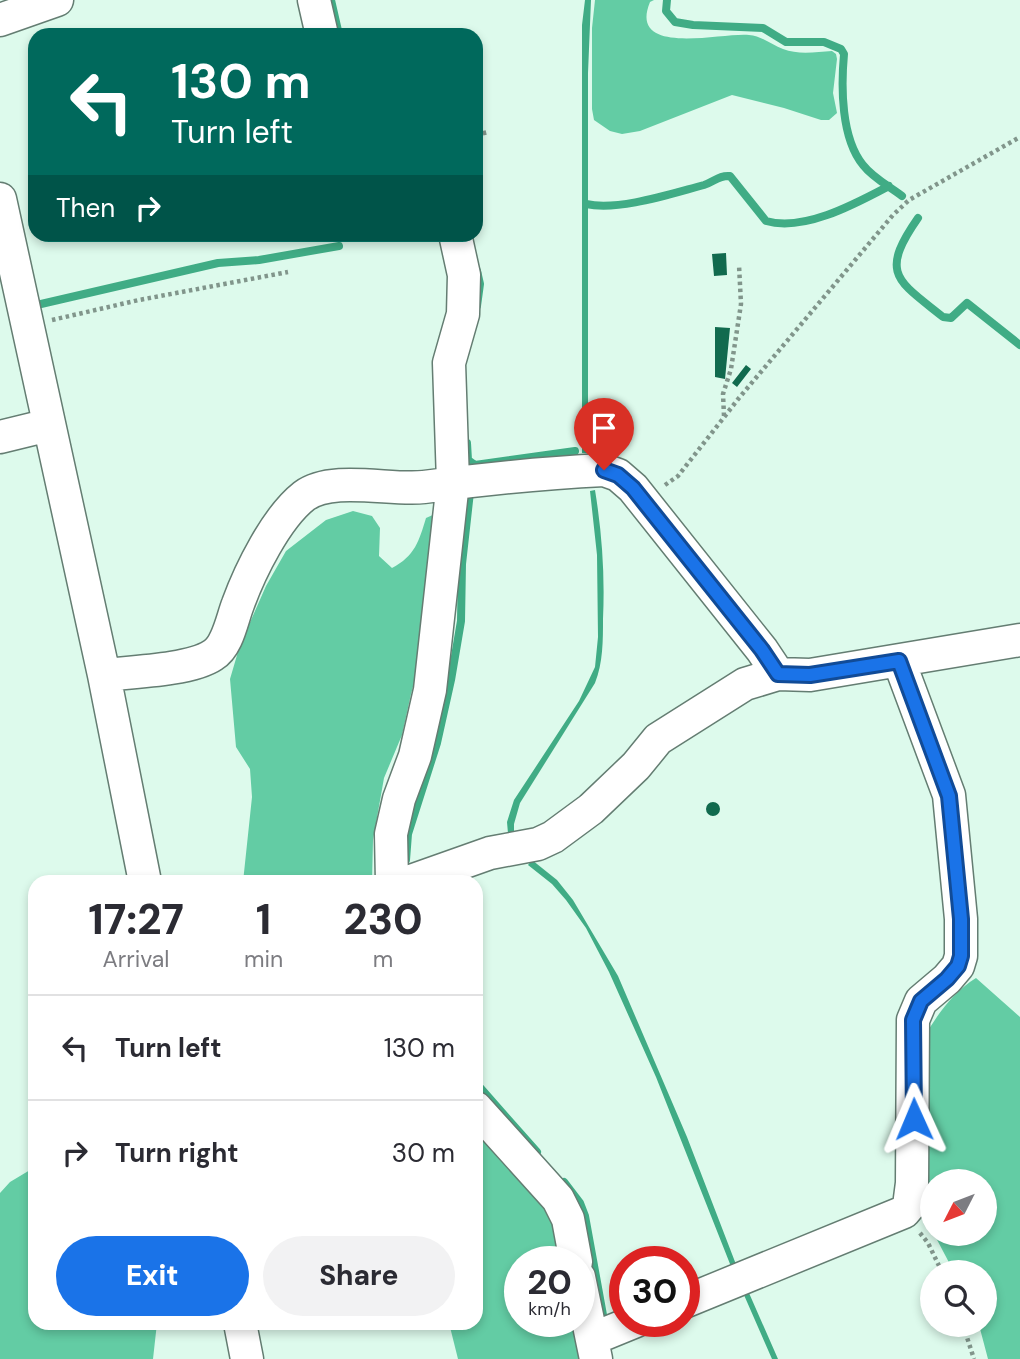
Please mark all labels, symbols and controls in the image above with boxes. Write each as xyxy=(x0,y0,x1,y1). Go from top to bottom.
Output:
text: 130 m xyxy=(171,49,311,113)
icon: left xyxy=(56,56,147,147)
text: Turn left xyxy=(171,111,293,153)
icon: right xyxy=(129,189,167,227)
text: Then xyxy=(56,191,115,225)
pin xyxy=(574,398,634,470)
icon: arrive xyxy=(585,409,623,447)
text: 17:27 xyxy=(88,892,184,947)
text: 1 xyxy=(256,892,271,947)
text: 230 xyxy=(343,892,423,947)
text: Arrival xyxy=(103,944,170,974)
text: min xyxy=(244,944,283,974)
text: m xyxy=(373,944,393,974)
icon: left xyxy=(56,1029,94,1067)
text: Turn left xyxy=(115,1031,222,1065)
text: 130 m xyxy=(384,1031,455,1065)
position arrow xyxy=(877,1082,951,1156)
icon: right xyxy=(56,1134,94,1172)
text: Turn right xyxy=(115,1136,239,1170)
text: 30 m xyxy=(392,1136,455,1170)
north arrow xyxy=(920,1169,998,1246)
map controls xyxy=(920,1169,997,1337)
button: Exit xyxy=(56,1236,249,1316)
button: Share xyxy=(263,1236,455,1316)
speed limit sign: 30 xyxy=(609,1246,700,1337)
text: 20 xyxy=(527,1259,572,1305)
button: search xyxy=(920,1260,997,1337)
text: km/h xyxy=(528,1297,571,1321)

